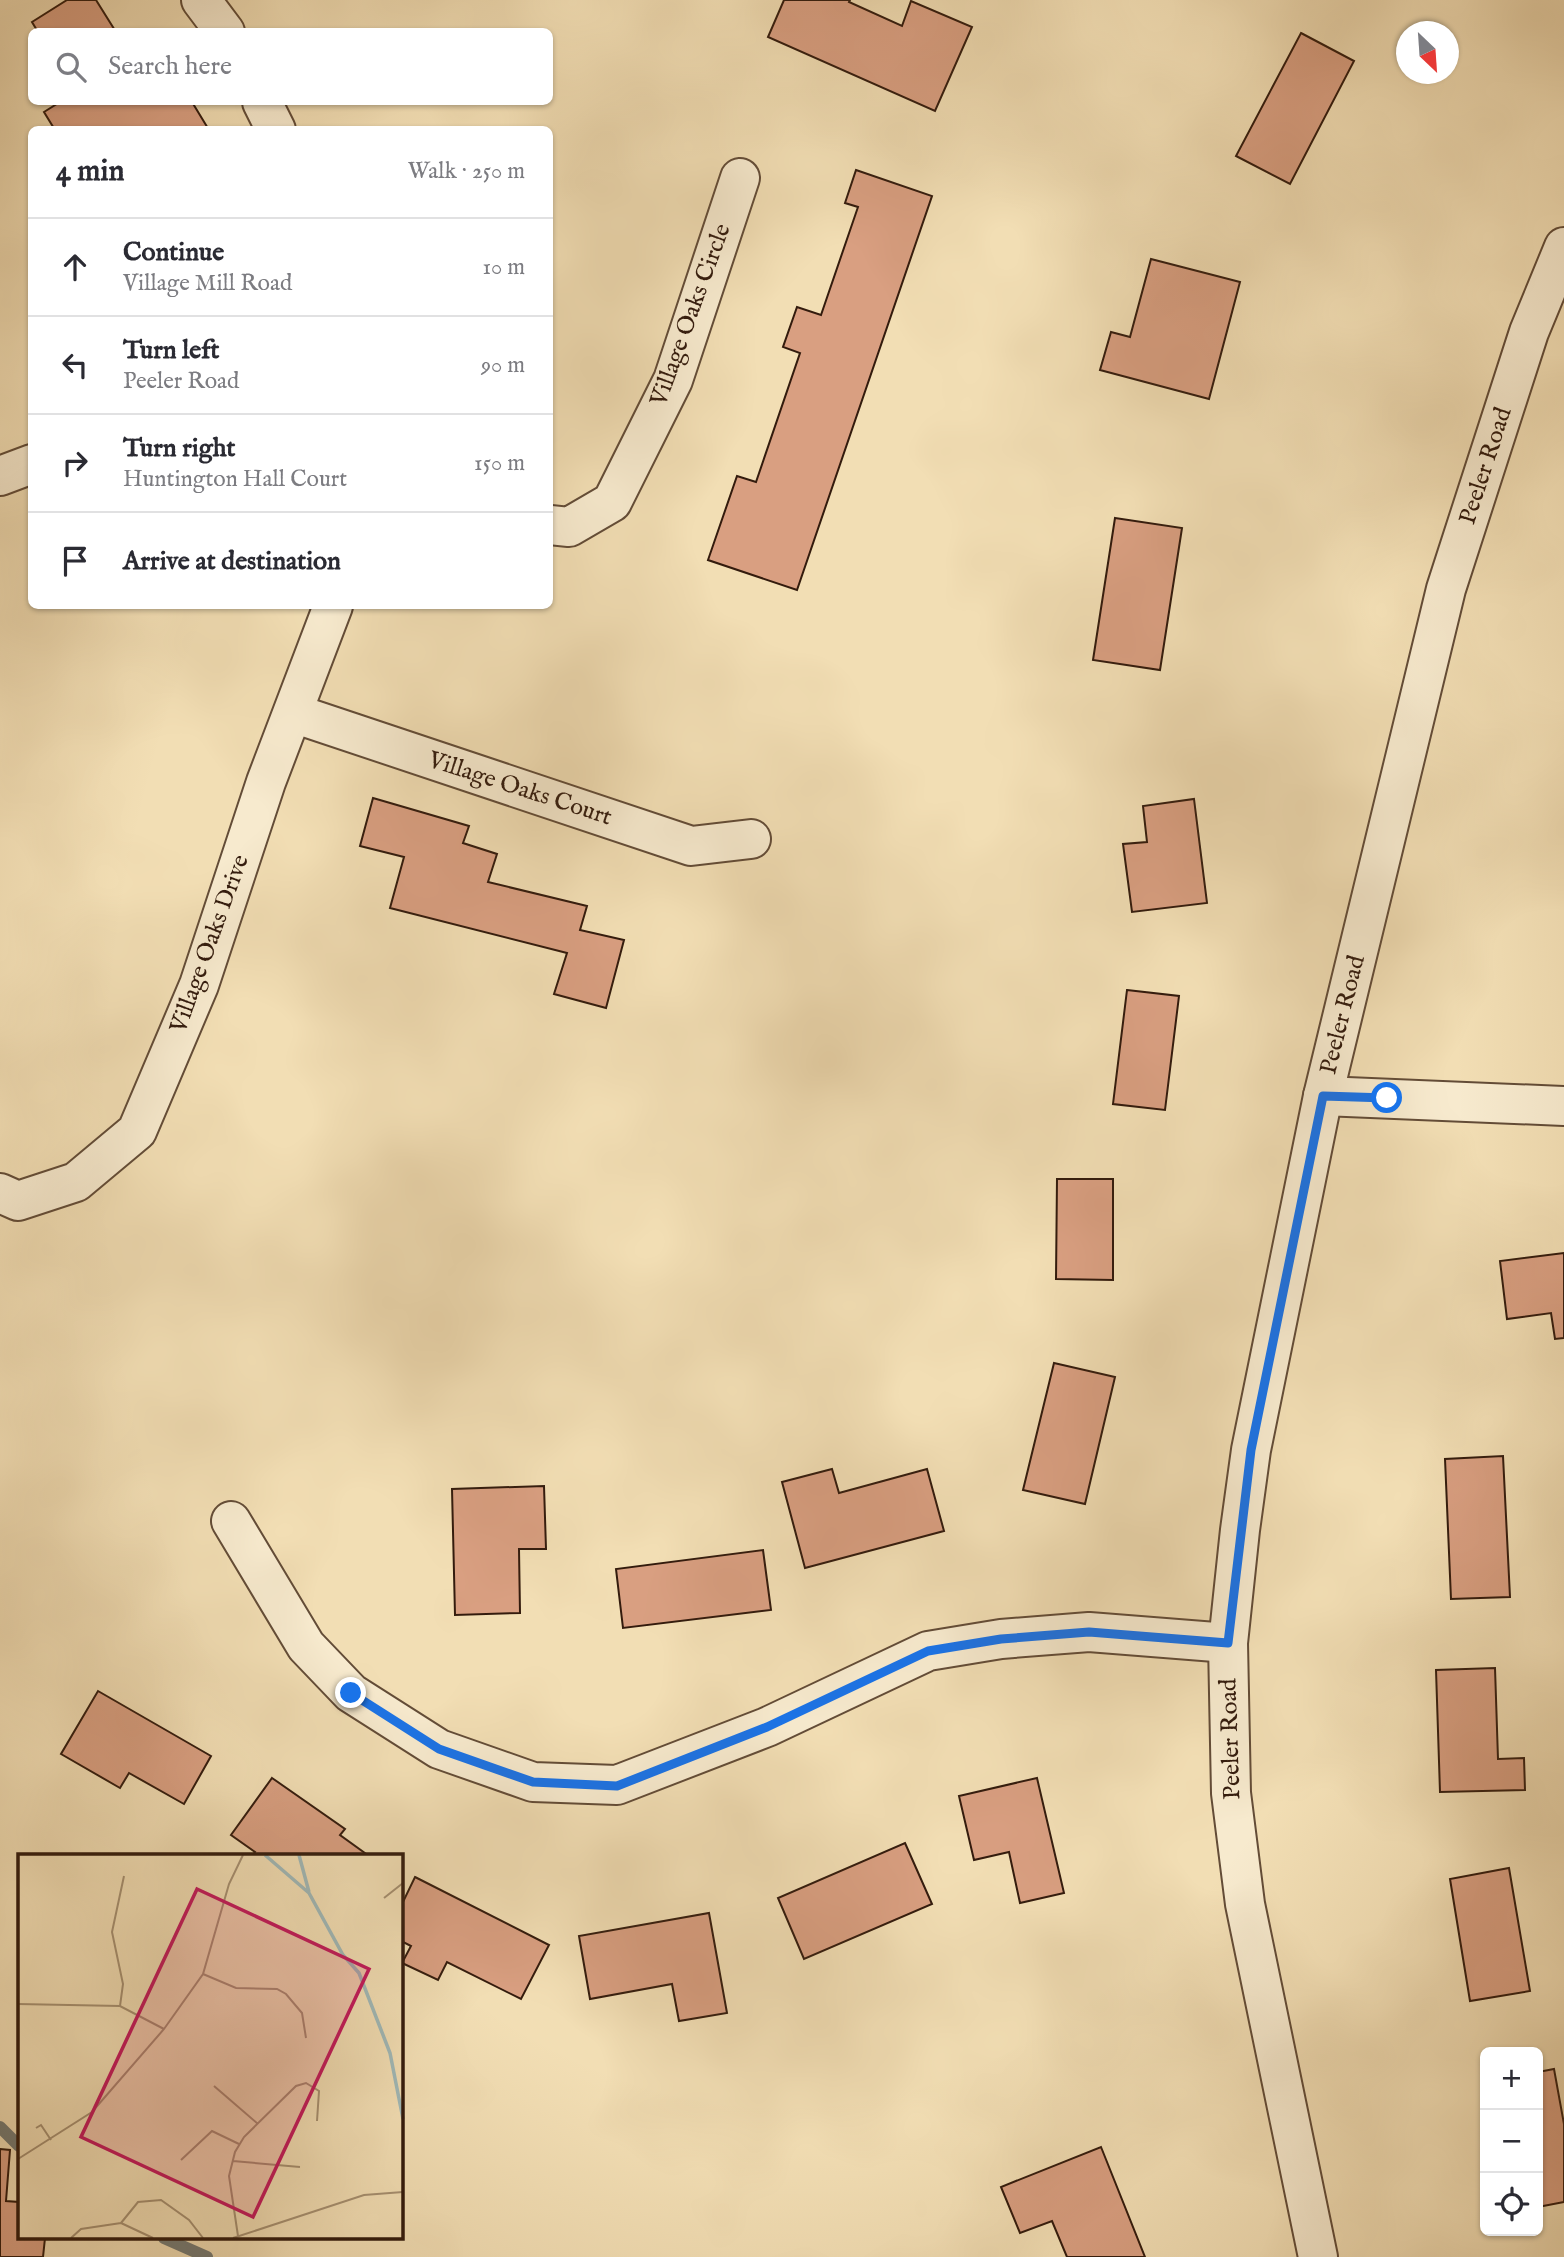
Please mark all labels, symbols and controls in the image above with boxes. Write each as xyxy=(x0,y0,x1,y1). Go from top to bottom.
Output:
north arrow xyxy=(1396,21,1459,84)
search box xyxy=(28,28,553,105)
icon: search xyxy=(52,48,90,86)
text: Search here xyxy=(108,50,232,83)
text: 4 min xyxy=(56,153,124,191)
text: Walk · 250 m xyxy=(408,157,525,186)
street label: Village Oaks Circle xyxy=(643,220,738,411)
text: Continue xyxy=(123,236,224,269)
icon: ahead xyxy=(56,248,94,286)
text: 10 m xyxy=(482,253,525,282)
text: Village Mill Road xyxy=(123,269,292,298)
text: Turn left xyxy=(123,334,220,367)
icon: left xyxy=(56,346,94,384)
text: 90 m xyxy=(481,351,525,380)
text: Peeler Road xyxy=(123,367,239,396)
street label: Peeler Road xyxy=(1453,403,1520,528)
text: Turn right xyxy=(123,432,236,465)
icon: right xyxy=(56,444,94,482)
text: 150 m xyxy=(474,449,525,478)
text: Huntington Hall Court xyxy=(123,465,347,494)
icon: arrive xyxy=(56,542,94,580)
text: Arrive at destination xyxy=(123,545,341,578)
street label: Village Oaks Court xyxy=(423,744,616,833)
street label: Village Oaks Drive xyxy=(163,851,257,1038)
street label: Peeler Road xyxy=(1313,952,1373,1078)
route start xyxy=(1371,1082,1402,1113)
route end xyxy=(335,1677,366,1708)
street label: Peeler Road xyxy=(1213,1678,1249,1800)
inset map xyxy=(18,1854,402,2240)
map controls xyxy=(1480,2047,1543,2236)
button: + xyxy=(1480,2047,1543,2110)
button: − xyxy=(1480,2110,1543,2173)
button: locate xyxy=(1480,2173,1543,2236)

